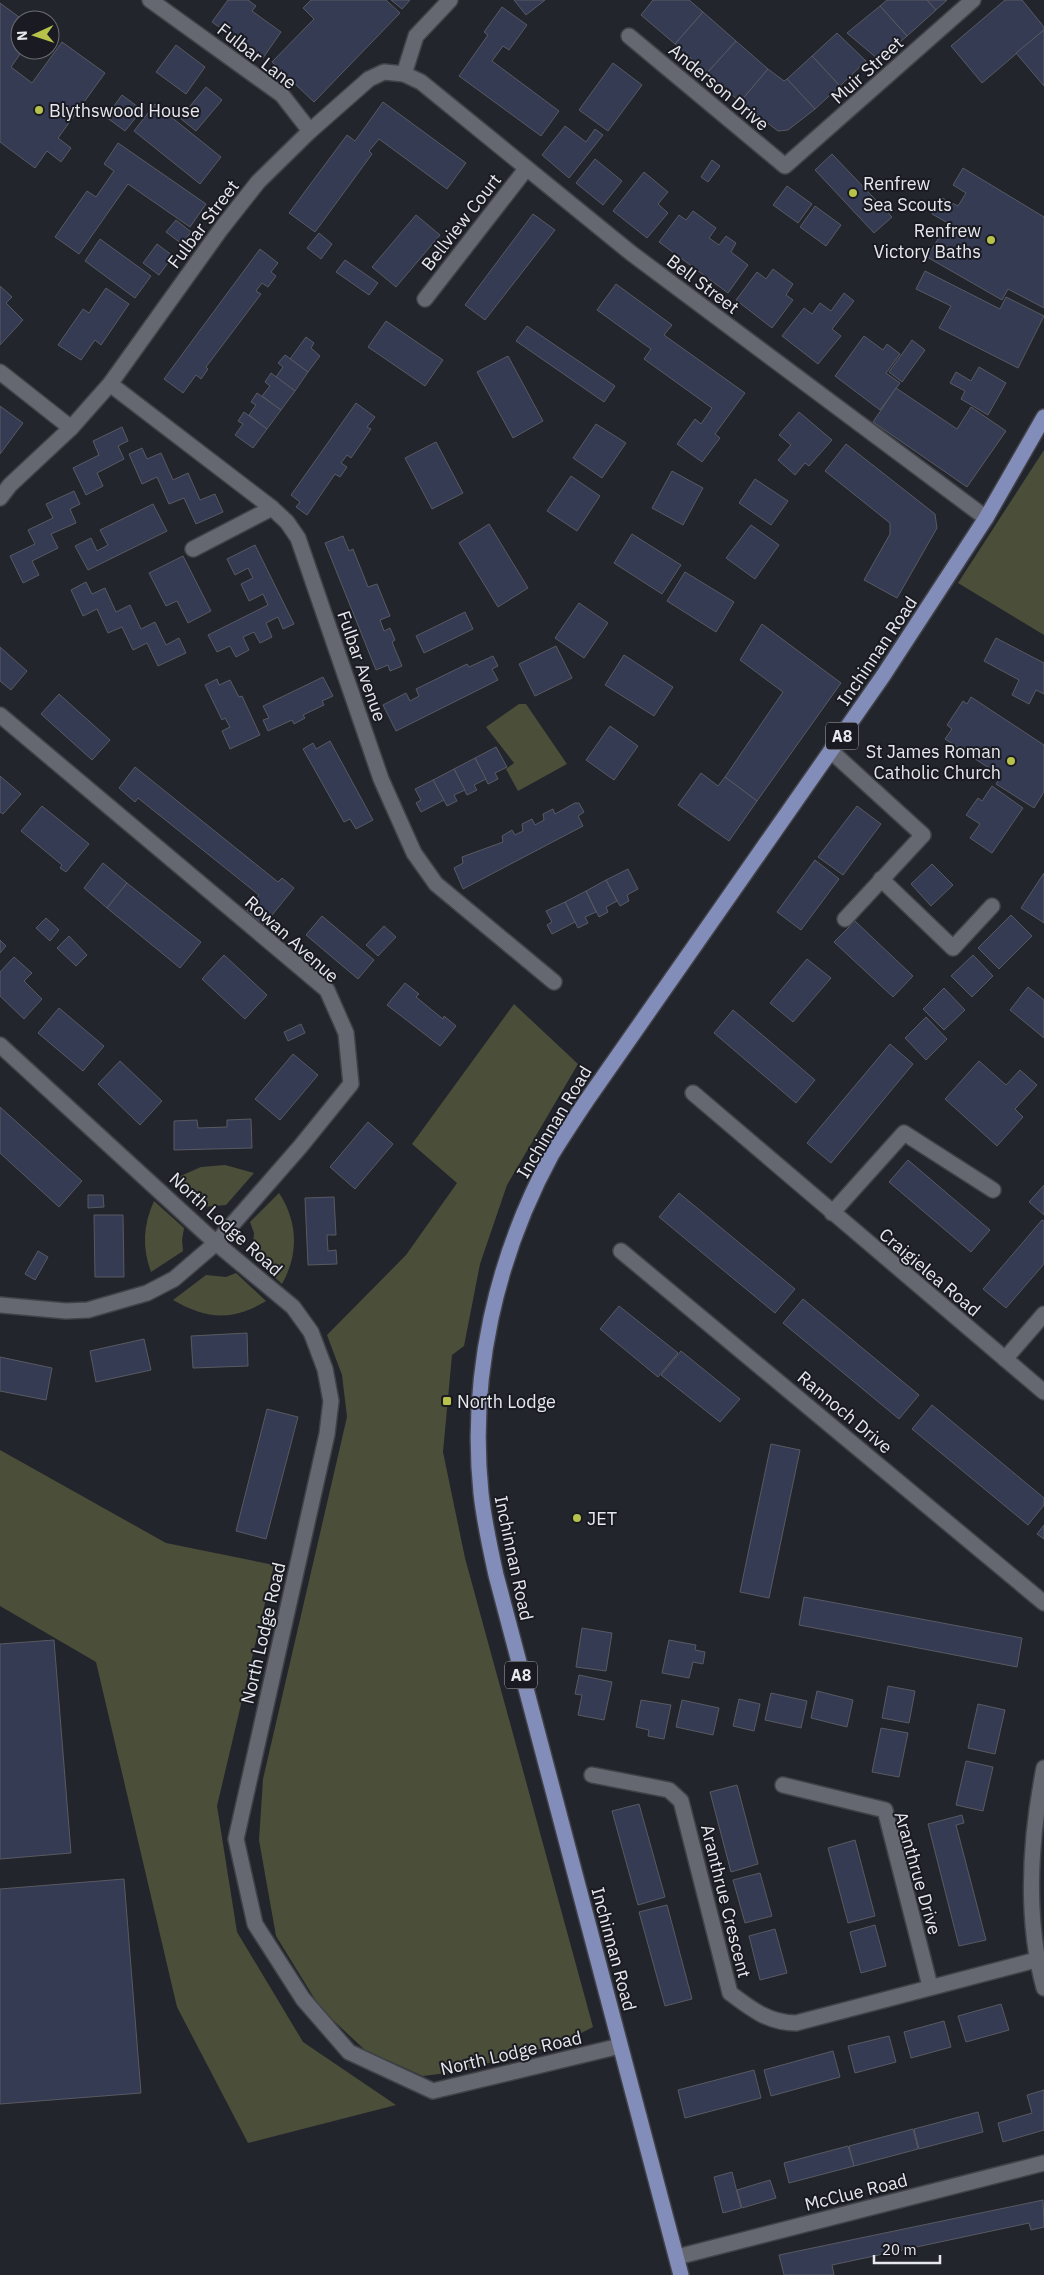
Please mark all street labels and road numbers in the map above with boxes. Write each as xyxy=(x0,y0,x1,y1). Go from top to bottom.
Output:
street label: Fulbar Lane xyxy=(213,18,301,94)
street label: Muir Street xyxy=(826,31,908,109)
street label: Anderson Drive xyxy=(664,38,774,136)
street label: Bellview Court xyxy=(416,169,506,275)
street label: Fulbar Street xyxy=(162,175,244,273)
street label: Bell Street xyxy=(662,249,744,319)
street label: Inchinnan Road xyxy=(832,592,922,710)
street label: Fulbar Avenue xyxy=(332,608,392,725)
road number: A8 xyxy=(826,722,858,749)
street label: Rowan Avenue xyxy=(240,891,344,987)
street label: Inchinnan Road xyxy=(511,1062,597,1182)
street label: North Lodge Road xyxy=(165,1167,287,1281)
street label: Craigielea Road xyxy=(874,1223,986,1321)
street label: Rannoch Drive xyxy=(793,1366,897,1458)
street label: Inchinnan Road xyxy=(490,1493,538,1623)
street label: North Lodge Road xyxy=(236,1560,290,1706)
road number: A8 xyxy=(505,1662,537,1688)
street label: Aranthrue Drive xyxy=(889,1809,947,1937)
street label: Aranthrue Crescent xyxy=(696,1822,756,1980)
street label: Inchinnan Road xyxy=(586,1885,642,2013)
street label: North Lodge Road xyxy=(438,2026,584,2080)
street label: McClue Road xyxy=(802,2168,910,2216)

